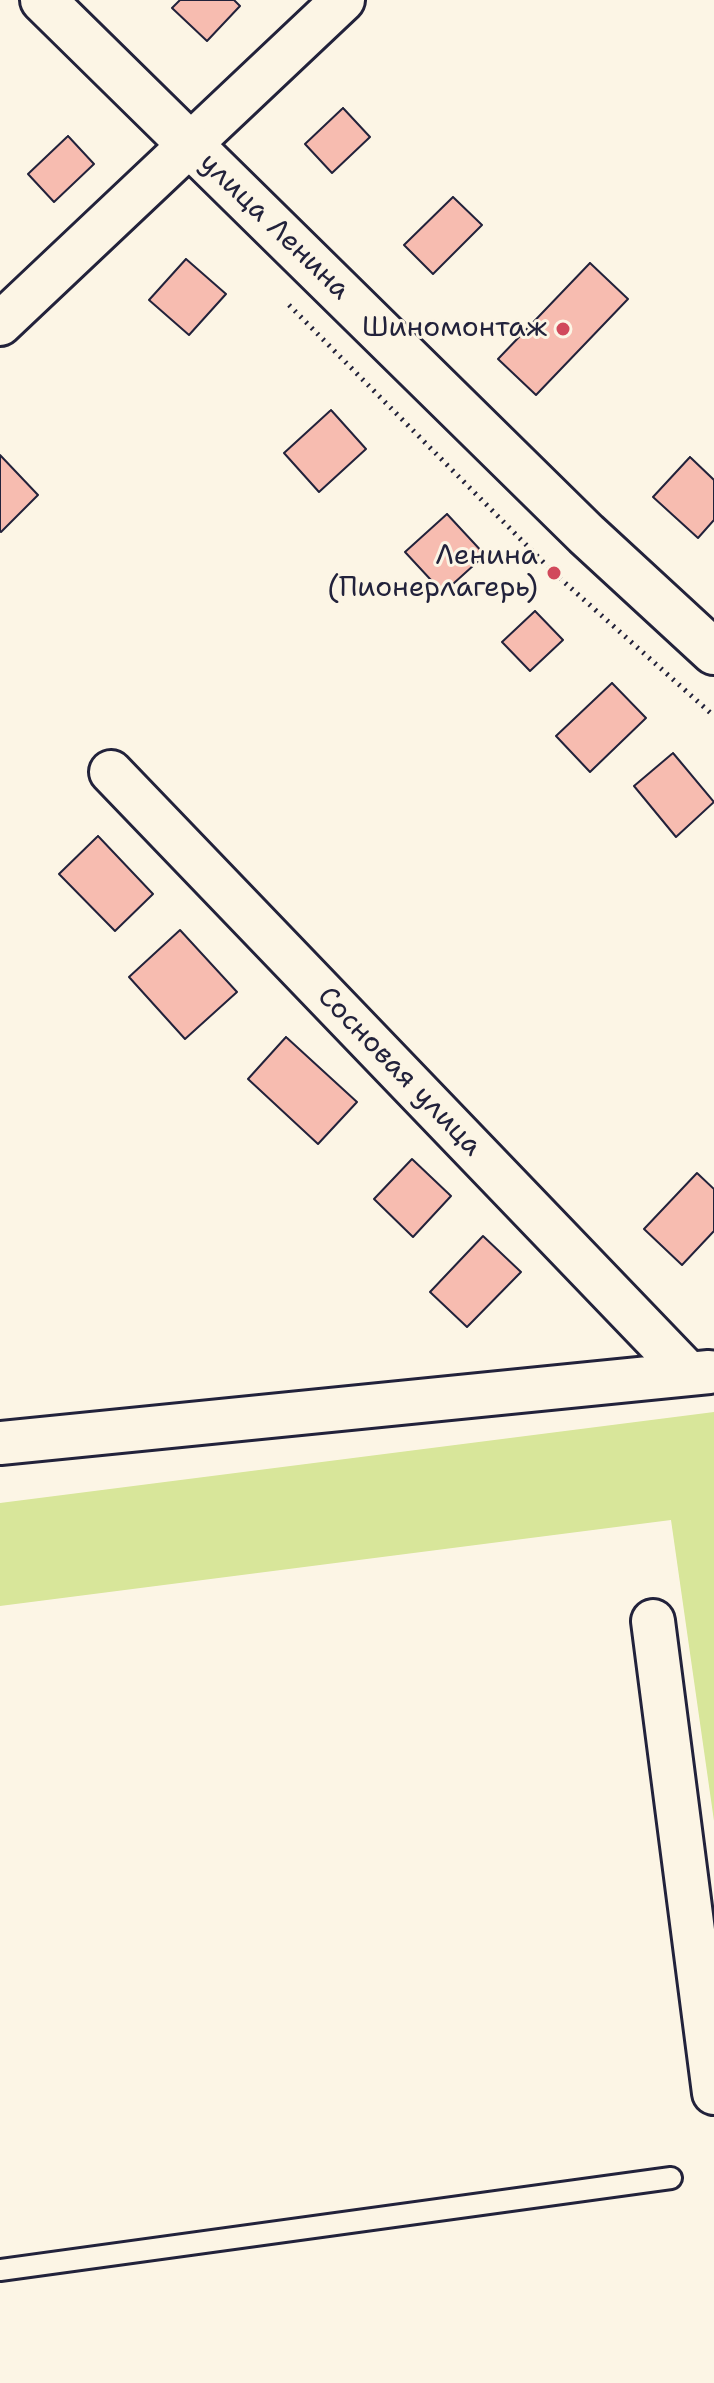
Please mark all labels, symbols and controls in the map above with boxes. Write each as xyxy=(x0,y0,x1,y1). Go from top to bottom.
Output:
street label: улица Ленина xyxy=(192,147,356,307)
place label: Шиномонтаж xyxy=(362,312,547,346)
marker: Шиномонтаж xyxy=(554,320,572,338)
place label: Ленина (Пионерлагерь) xyxy=(327,540,538,606)
marker: Ленина (Пионерлагерь) xyxy=(545,564,563,582)
street label: Сосновая улица xyxy=(310,980,488,1164)

